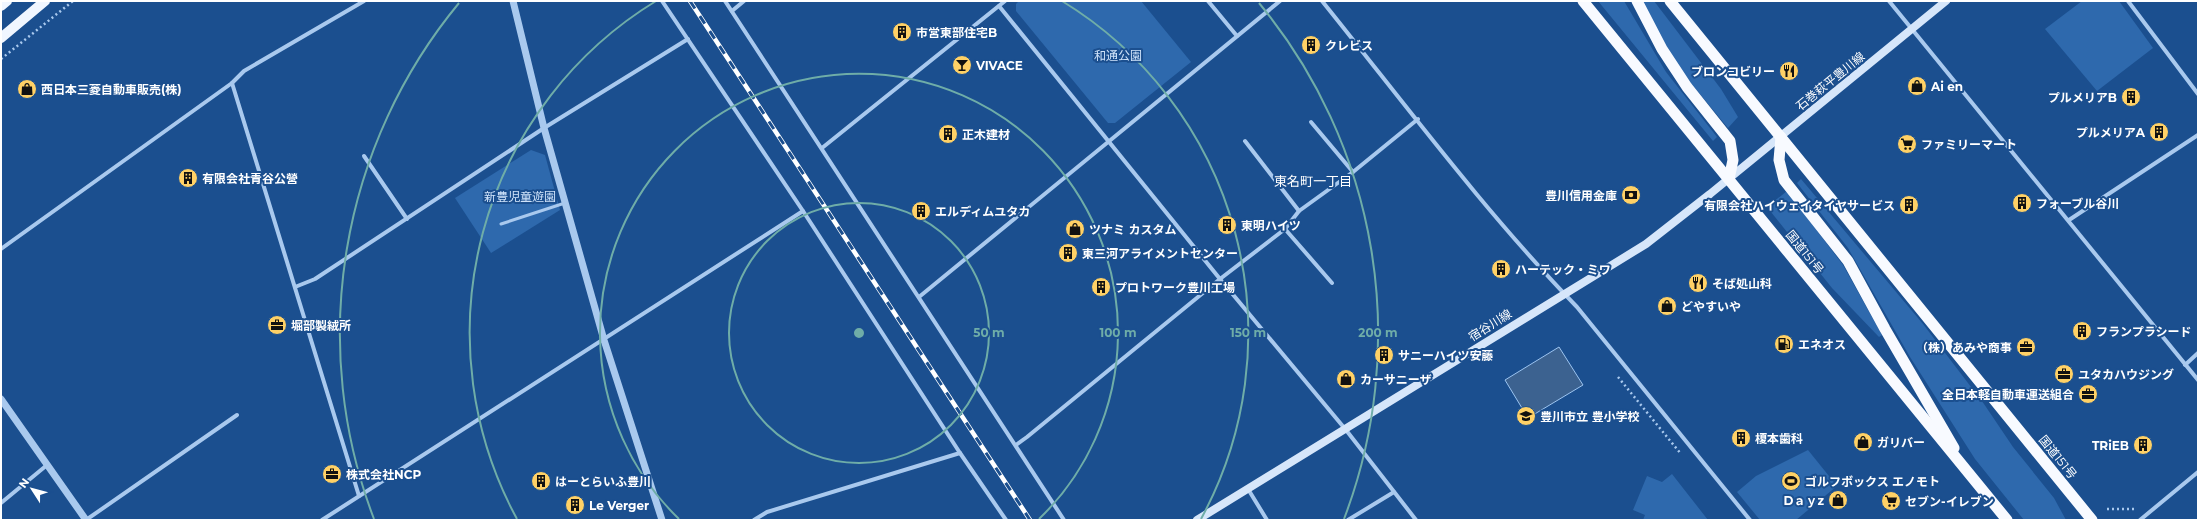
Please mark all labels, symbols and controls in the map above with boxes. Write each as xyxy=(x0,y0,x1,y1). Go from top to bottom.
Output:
building icon: 市営東部住宅B xyxy=(891,21,913,43)
place label: 市営東部住宅B xyxy=(916,25,997,40)
building icon: クレビス xyxy=(1300,34,1322,56)
place label: クレビス xyxy=(1325,38,1373,53)
park label: 和通公園 xyxy=(1094,48,1142,63)
street label: 石巻萩平豊川線 xyxy=(1793,49,1867,113)
bar icon: VIVACE xyxy=(951,54,973,76)
place label: VIVACE xyxy=(975,58,1023,73)
restaurant icon: ブロンコビリー xyxy=(1778,60,1800,82)
place label: ブロンコビリー xyxy=(1691,64,1775,79)
shop icon: Ai en xyxy=(1906,75,1928,97)
shop icon: 西日本三菱自動車販売(株) xyxy=(16,78,38,100)
place label: Ai en xyxy=(1930,79,1963,94)
place label: 西日本三菱自動車販売(株) xyxy=(41,82,182,97)
building icon: プルメリアB xyxy=(2120,86,2142,108)
place label: プルメリアB xyxy=(2048,90,2117,105)
building icon: プルメリアA xyxy=(2148,121,2170,143)
building icon: 正木建材 xyxy=(937,123,959,145)
place label: プルメリアA xyxy=(2076,125,2146,140)
place label: 正木建材 xyxy=(962,127,1010,142)
supermarket icon: ファミリーマート xyxy=(1896,133,1918,155)
place label: ファミリーマート xyxy=(1921,137,2017,152)
building icon: 有限会社青谷公營 xyxy=(177,167,199,189)
place label: 有限会社青谷公營 xyxy=(202,171,298,186)
district label: 東名町一丁目 xyxy=(1274,173,1352,189)
bank icon: 豊川信用金庫 xyxy=(1620,184,1642,206)
place label: 豊川信用金庫 xyxy=(1545,188,1617,203)
park label: 新豊児童遊園 xyxy=(484,189,556,204)
building icon: フォーブル谷川 xyxy=(2011,192,2033,214)
building icon: 有限会社ハイウェイタイヤサービス xyxy=(1898,194,1920,216)
place label: フォーブル谷川 xyxy=(2036,196,2119,211)
place label: 有限会社ハイウェイタイヤサービス xyxy=(1704,198,1895,213)
building icon: エルディムユタカ xyxy=(910,200,932,222)
place label: エルディムユタカ xyxy=(935,204,1030,219)
building icon: 東明ハイツ xyxy=(1216,214,1238,236)
shop icon: ツナミ カスタム xyxy=(1064,218,1086,240)
place label: 東明ハイツ xyxy=(1241,218,1301,233)
place label: ツナミ カスタム xyxy=(1089,222,1176,237)
street label: 国道151号 xyxy=(1783,227,1827,277)
building icon: 東三河アライメントセンター xyxy=(1057,242,1079,264)
place label: 東三河アライメントセンター xyxy=(1082,246,1238,261)
building icon: ハーテック・ミワ xyxy=(1490,258,1512,280)
place label: ハーテック・ミワ xyxy=(1515,262,1611,277)
restaurant icon: そば処山科 xyxy=(1687,272,1709,294)
building icon: プロトワーク豊川工場 xyxy=(1090,276,1112,298)
place label: そば処山科 xyxy=(1712,276,1772,291)
place label: プロトワーク豊川工場 xyxy=(1115,280,1235,295)
shop icon: どやすいや xyxy=(1656,295,1678,317)
place label: どやすいや xyxy=(1681,299,1741,314)
street label: 宿谷川線 xyxy=(1466,306,1514,344)
office icon: 堀部製絨所 xyxy=(266,314,288,336)
place label: 堀部製絨所 xyxy=(291,318,351,333)
building icon: フランプラシード xyxy=(2071,320,2093,342)
place label: フランプラシード xyxy=(2096,324,2191,339)
text: 50 m xyxy=(973,325,1005,340)
text: 100 m xyxy=(1100,325,1136,340)
text: 150 m xyxy=(1230,325,1266,340)
text: 200 m xyxy=(1358,325,1398,340)
centre of rings xyxy=(852,326,866,340)
fuel station icon: エネオス xyxy=(1773,333,1795,355)
office icon: （株）あみや商事 xyxy=(2015,336,2037,358)
place label: エネオス xyxy=(1798,337,1846,352)
place label: （株）あみや商事 xyxy=(1916,340,2012,355)
building icon: サニーハイツ安藤 xyxy=(1373,344,1395,366)
place label: サニーハイツ安藤 xyxy=(1398,348,1494,363)
office icon: ユタカハウジング xyxy=(2053,363,2075,385)
place label: ユタカハウジング xyxy=(2078,367,2174,382)
shop icon: カーサニーザ xyxy=(1335,368,1357,390)
place label: カーサニーザ xyxy=(1360,372,1432,387)
office icon: 全日本軽自動車運送組合 xyxy=(2077,383,2099,405)
place label: 全日本軽自動車運送組合 xyxy=(1942,387,2074,402)
school or university icon: 豊川市立 豊小学校 xyxy=(1515,405,1537,427)
place label: 豊川市立 豊小学校 xyxy=(1540,409,1639,424)
building icon: 榎本歯科 xyxy=(1730,427,1752,449)
place label: 榎本歯科 xyxy=(1755,431,1803,446)
shop icon: ガリバー xyxy=(1852,431,1874,453)
street label: 国道151号 xyxy=(2036,432,2080,482)
building icon: TRiEB xyxy=(2132,434,2154,456)
place label: ガリバー xyxy=(1877,435,1925,450)
place label: TRiEB xyxy=(2092,438,2129,453)
office icon: 株式会社NCP xyxy=(321,463,343,485)
place label: 株式会社NCP xyxy=(346,467,421,482)
north arrow xyxy=(12,469,52,509)
building icon: はーとらいふ豊川 xyxy=(530,470,552,492)
sports icon: ゴルフボックス エノモト xyxy=(1780,470,1802,492)
place label: はーとらいふ豊川 xyxy=(555,474,651,489)
place label: ゴルフボックス エノモト xyxy=(1805,474,1940,489)
text: N xyxy=(16,475,32,491)
shop icon: Dａｙz xyxy=(1827,489,1849,511)
supermarket icon: セブン-イレブン xyxy=(1880,490,1902,512)
place label: Dａｙz xyxy=(1784,493,1824,508)
building icon: Le Verger xyxy=(564,494,586,516)
place label: セブン-イレブン xyxy=(1905,494,1994,509)
place label: Le Verger xyxy=(589,498,649,513)

